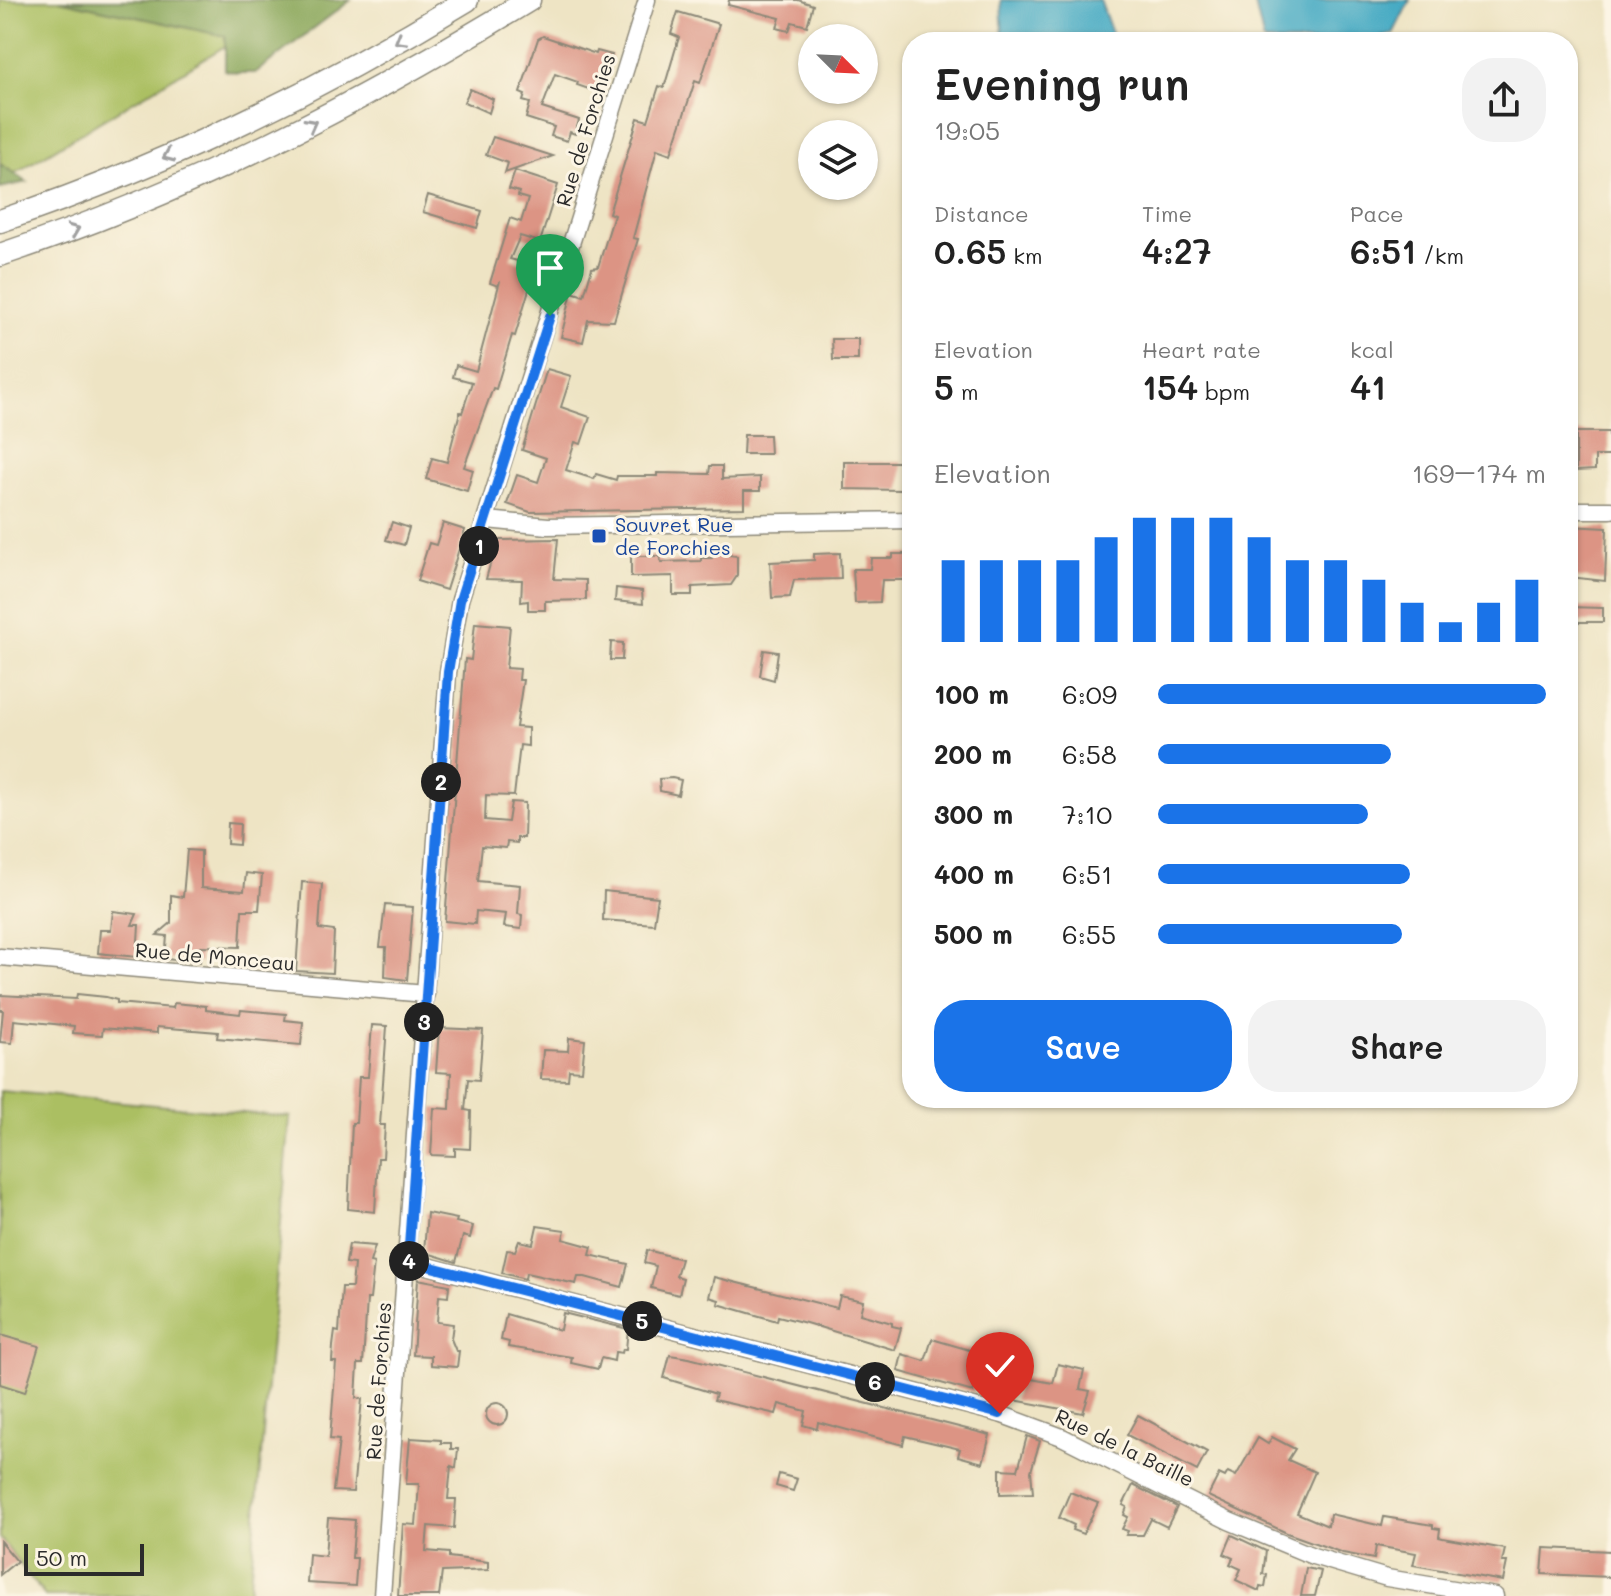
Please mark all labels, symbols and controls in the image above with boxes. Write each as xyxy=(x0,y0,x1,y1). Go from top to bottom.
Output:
north arrow xyxy=(798,24,878,104)
map controls xyxy=(798,24,878,200)
one-way arrow xyxy=(394,30,409,46)
street label: Rue de Forchies xyxy=(549,50,621,210)
text: Evening run xyxy=(934,54,1189,111)
button: share xyxy=(1462,58,1546,142)
text: 19:05 xyxy=(934,113,1000,147)
one-way arrow xyxy=(303,119,318,134)
button: layers xyxy=(798,120,878,200)
one-way arrow xyxy=(162,146,176,162)
text: Distance xyxy=(934,199,1029,228)
text: Time xyxy=(1142,199,1192,228)
text: Pace xyxy=(1350,199,1404,228)
one-way arrow xyxy=(66,223,80,239)
text: 0.65 xyxy=(934,228,1006,273)
text: 4:27 xyxy=(1142,228,1212,273)
text: 6:51 xyxy=(1350,228,1416,273)
pin xyxy=(516,234,584,316)
text: km xyxy=(1006,241,1043,270)
text: /km xyxy=(1416,241,1464,270)
icon: arrive xyxy=(528,246,572,290)
text: Elevation xyxy=(934,335,1033,364)
text: Heart rate xyxy=(1142,335,1261,364)
text: kcal xyxy=(1350,335,1394,364)
text: 5 xyxy=(934,364,954,409)
text: 154 xyxy=(1142,364,1198,409)
text: 41 xyxy=(1350,364,1386,409)
text: m xyxy=(954,377,978,406)
text: bpm xyxy=(1198,377,1250,406)
text: Elevation xyxy=(934,456,1051,490)
text: 169–174 m xyxy=(1412,456,1546,490)
place label: Souvret Rue de Forchies xyxy=(615,511,733,560)
pin: 1 xyxy=(459,526,499,566)
marker: Souvret Rue de Forchies xyxy=(590,527,608,545)
text: 1 xyxy=(474,531,484,560)
text: 100 m xyxy=(934,677,1009,711)
text: 6:09 xyxy=(1062,677,1117,711)
text: 200 m xyxy=(934,737,1012,771)
text: 6:58 xyxy=(1062,737,1117,771)
pin: 2 xyxy=(421,762,461,802)
text: 2 xyxy=(435,767,447,796)
text: 300 m xyxy=(934,797,1013,831)
text: 7:10 xyxy=(1062,797,1112,831)
text: 400 m xyxy=(934,857,1014,891)
text: 6:51 xyxy=(1062,857,1113,891)
text: 500 m xyxy=(934,917,1013,951)
text: 6:55 xyxy=(1062,917,1116,951)
street label: Rue de Monceau xyxy=(134,936,296,976)
button: Save xyxy=(934,1000,1232,1092)
button: Share xyxy=(1248,1000,1546,1092)
pin: 3 xyxy=(404,1002,444,1042)
text: 3 xyxy=(417,1007,431,1036)
pin: 4 xyxy=(389,1241,429,1281)
text: 4 xyxy=(402,1246,416,1275)
street label: Rue de Forchies xyxy=(360,1301,396,1461)
pin: 5 xyxy=(622,1301,662,1341)
text: 5 xyxy=(636,1306,648,1335)
pin xyxy=(966,1332,1034,1414)
icon: check xyxy=(978,1344,1022,1388)
pin: 6 xyxy=(855,1362,895,1402)
text: 6 xyxy=(868,1367,882,1396)
street label: Rue de la Baille xyxy=(1051,1402,1199,1492)
scale bar xyxy=(24,1540,144,1576)
text: 50 m xyxy=(36,1543,87,1572)

